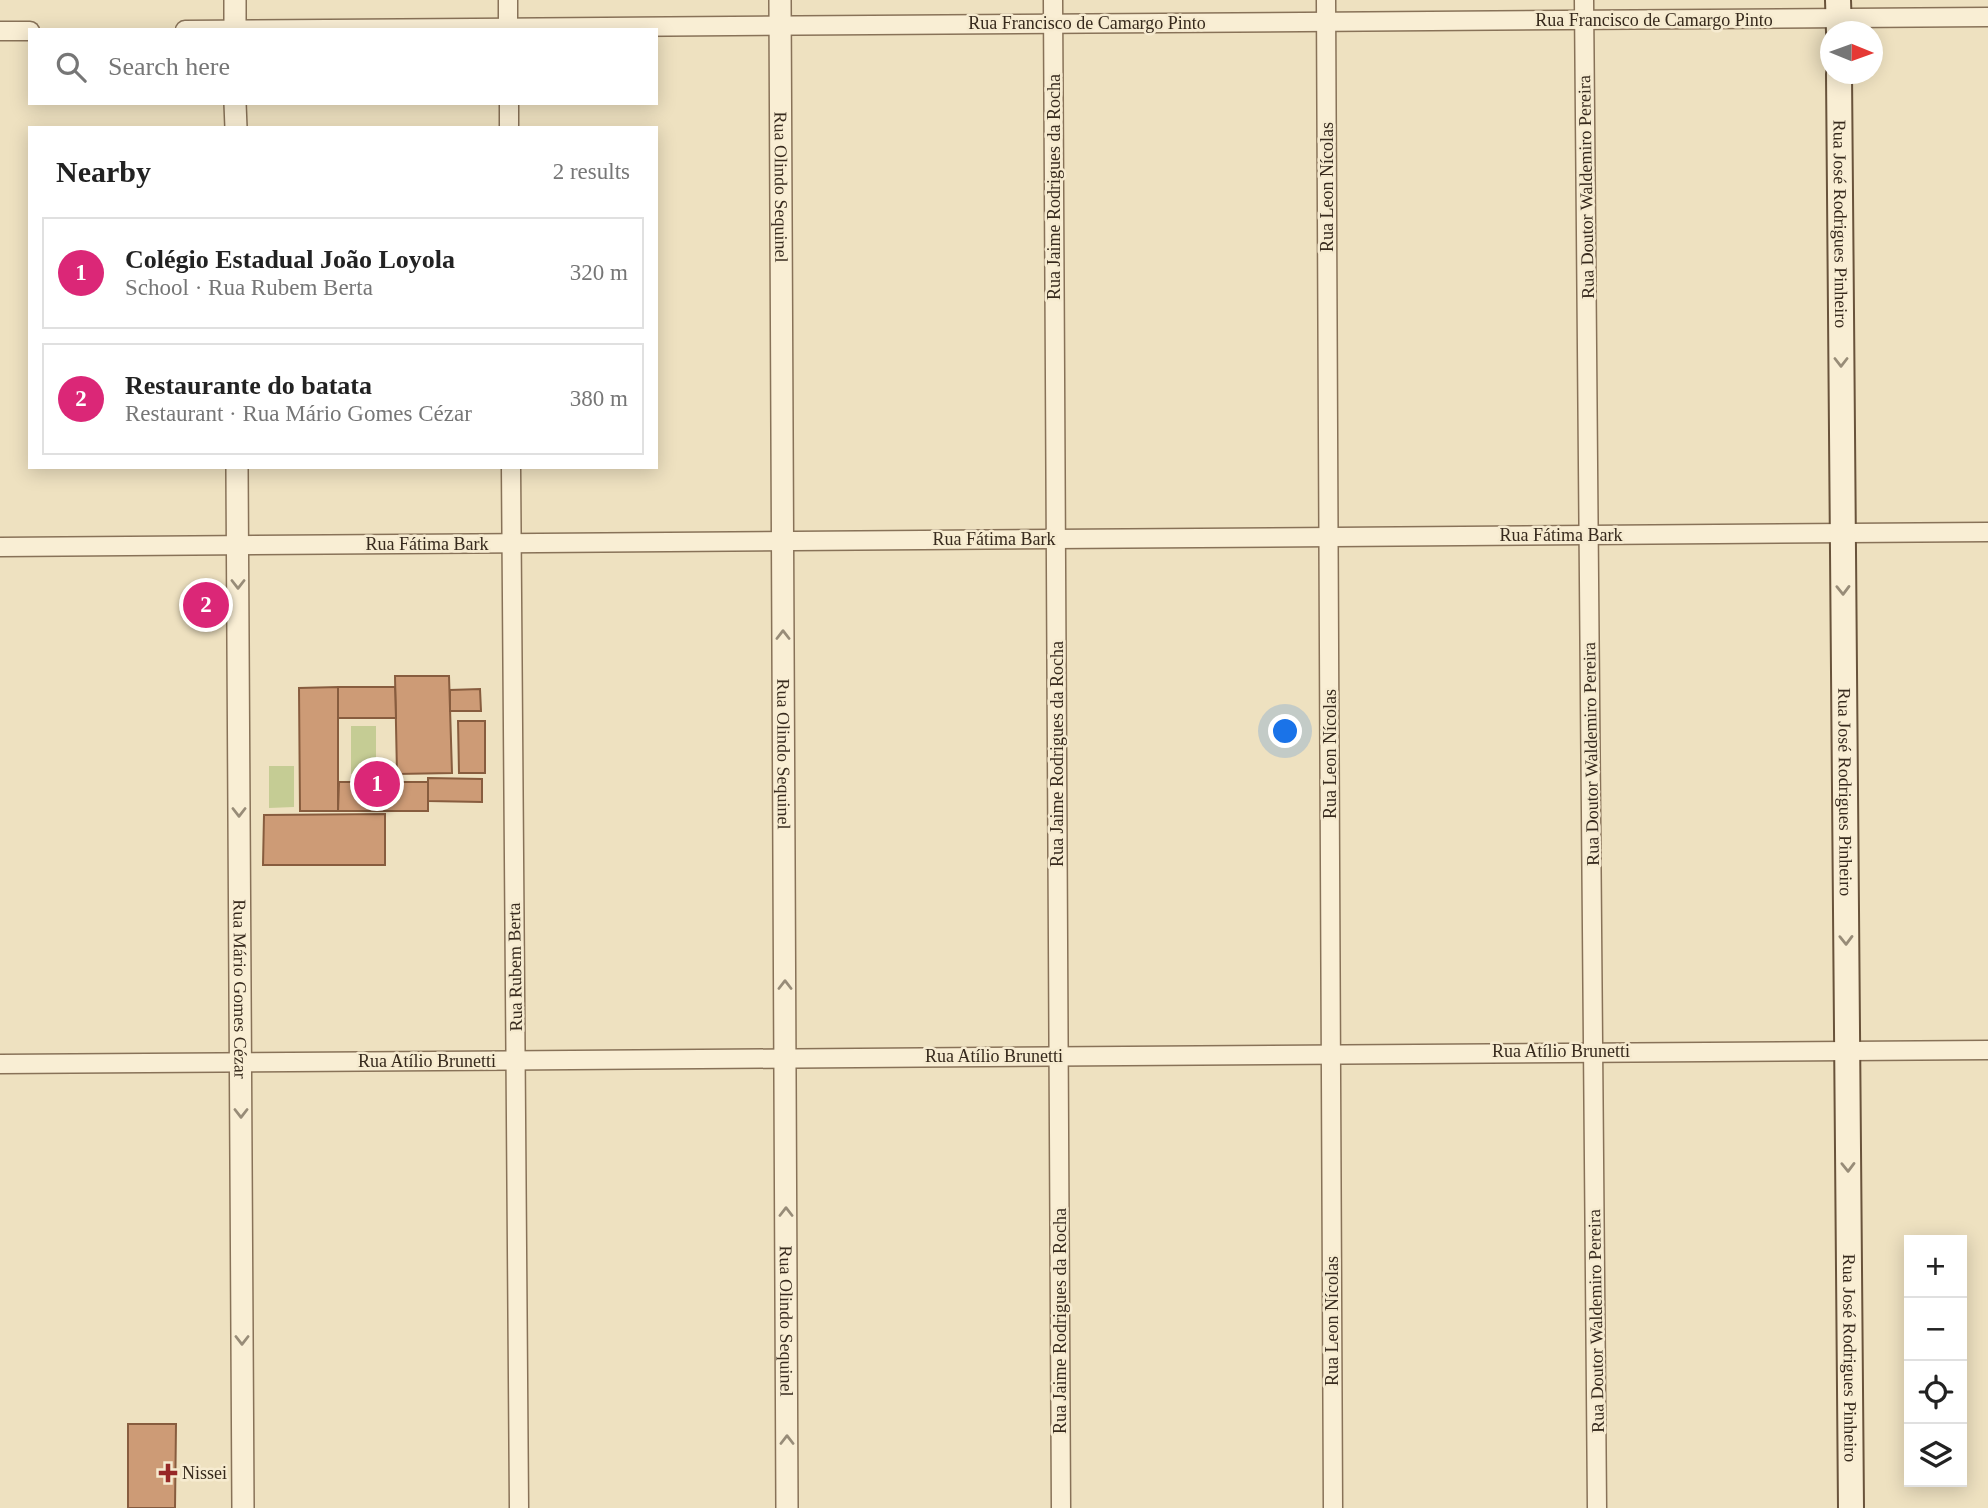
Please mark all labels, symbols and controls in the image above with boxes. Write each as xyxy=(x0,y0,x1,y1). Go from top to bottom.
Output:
street label: Rua Francisco de Camargo Pinto xyxy=(1535,10,1773,30)
street label: Rua Francisco de Camargo Pinto xyxy=(968,13,1206,33)
north arrow xyxy=(1820,21,1883,84)
search box xyxy=(28,28,658,105)
icon: search xyxy=(52,48,90,86)
text: Search here xyxy=(108,52,230,81)
street label: Rua Jaime Rodrigues da Rocha xyxy=(1044,74,1064,300)
street label: Rua Doutor Waldemiro Pereira xyxy=(1574,75,1598,299)
street label: Rua Olindo Sequinel xyxy=(771,111,791,263)
street label: Rua José Rodrigues Pinheiro xyxy=(1829,120,1851,328)
street label: Rua Leon Nícolas xyxy=(1317,122,1337,252)
text: Nearby xyxy=(56,155,151,188)
text: 2 results xyxy=(553,159,630,184)
text: Colégio Estadual João Loyola xyxy=(125,245,455,274)
text: 1 xyxy=(75,260,87,285)
text: 320 m xyxy=(570,260,628,285)
text: School · Rua Rubem Berta xyxy=(125,275,373,300)
one-way arrow xyxy=(1833,357,1849,368)
text: Restaurante do batata xyxy=(125,371,372,400)
text: 2 xyxy=(75,386,87,411)
text: 380 m xyxy=(570,386,628,411)
text: Restaurant · Rua Mário Gomes Cézar xyxy=(125,401,472,426)
street label: Rua Fátima Bark xyxy=(1500,525,1622,545)
street label: Rua Fátima Bark xyxy=(933,529,1055,549)
street label: Rua Fátima Bark xyxy=(366,534,488,554)
pin: 2 xyxy=(183,579,229,631)
one-way arrow xyxy=(230,580,246,590)
one-way arrow xyxy=(1835,585,1851,595)
one-way arrow xyxy=(775,629,791,640)
street label: Rua Jaime Rodrigues da Rocha xyxy=(1047,641,1067,867)
street label: Rua Doutor Waldemiro Pereira xyxy=(1579,642,1603,866)
street label: Rua Olindo Sequinel xyxy=(773,678,794,830)
street label: Rua José Rodrigues Pinheiro xyxy=(1834,688,1856,896)
street label: Rua Leon Nícolas xyxy=(1320,689,1340,819)
your location xyxy=(1268,714,1302,748)
pin: 1 xyxy=(354,758,400,810)
one-way arrow xyxy=(231,807,247,818)
street label: Rua Mário Gomes Cézar xyxy=(229,899,251,1079)
street label: Rua Rubem Berta xyxy=(504,902,526,1032)
one-way arrow xyxy=(1838,935,1854,945)
one-way arrow xyxy=(777,979,793,990)
street label: Rua Atílio Brunetti xyxy=(1492,1041,1630,1061)
street label: Rua Atílio Brunetti xyxy=(925,1046,1063,1066)
street label: Rua Atílio Brunetti xyxy=(358,1051,496,1071)
one-way arrow xyxy=(233,1108,249,1119)
one-way arrow xyxy=(1840,1162,1856,1173)
one-way arrow xyxy=(778,1207,794,1217)
street label: Rua Jaime Rodrigues da Rocha xyxy=(1050,1208,1070,1434)
street label: Rua Doutor Waldemiro Pereira xyxy=(1584,1209,1608,1433)
map controls xyxy=(1904,1235,1967,1487)
button: + xyxy=(1904,1235,1967,1298)
street label: Rua Olindo Sequinel xyxy=(776,1245,796,1397)
street label: Rua José Rodrigues Pinheiro xyxy=(1839,1254,1861,1462)
street label: Rua Leon Nícolas xyxy=(1322,1256,1342,1386)
button: − xyxy=(1904,1298,1967,1361)
one-way arrow xyxy=(234,1336,250,1346)
button: locate xyxy=(1904,1361,1967,1424)
button: layers xyxy=(1904,1424,1967,1487)
one-way arrow xyxy=(779,1434,794,1445)
place label: Nissei xyxy=(182,1463,227,1483)
marker: Nissei xyxy=(160,1465,176,1481)

